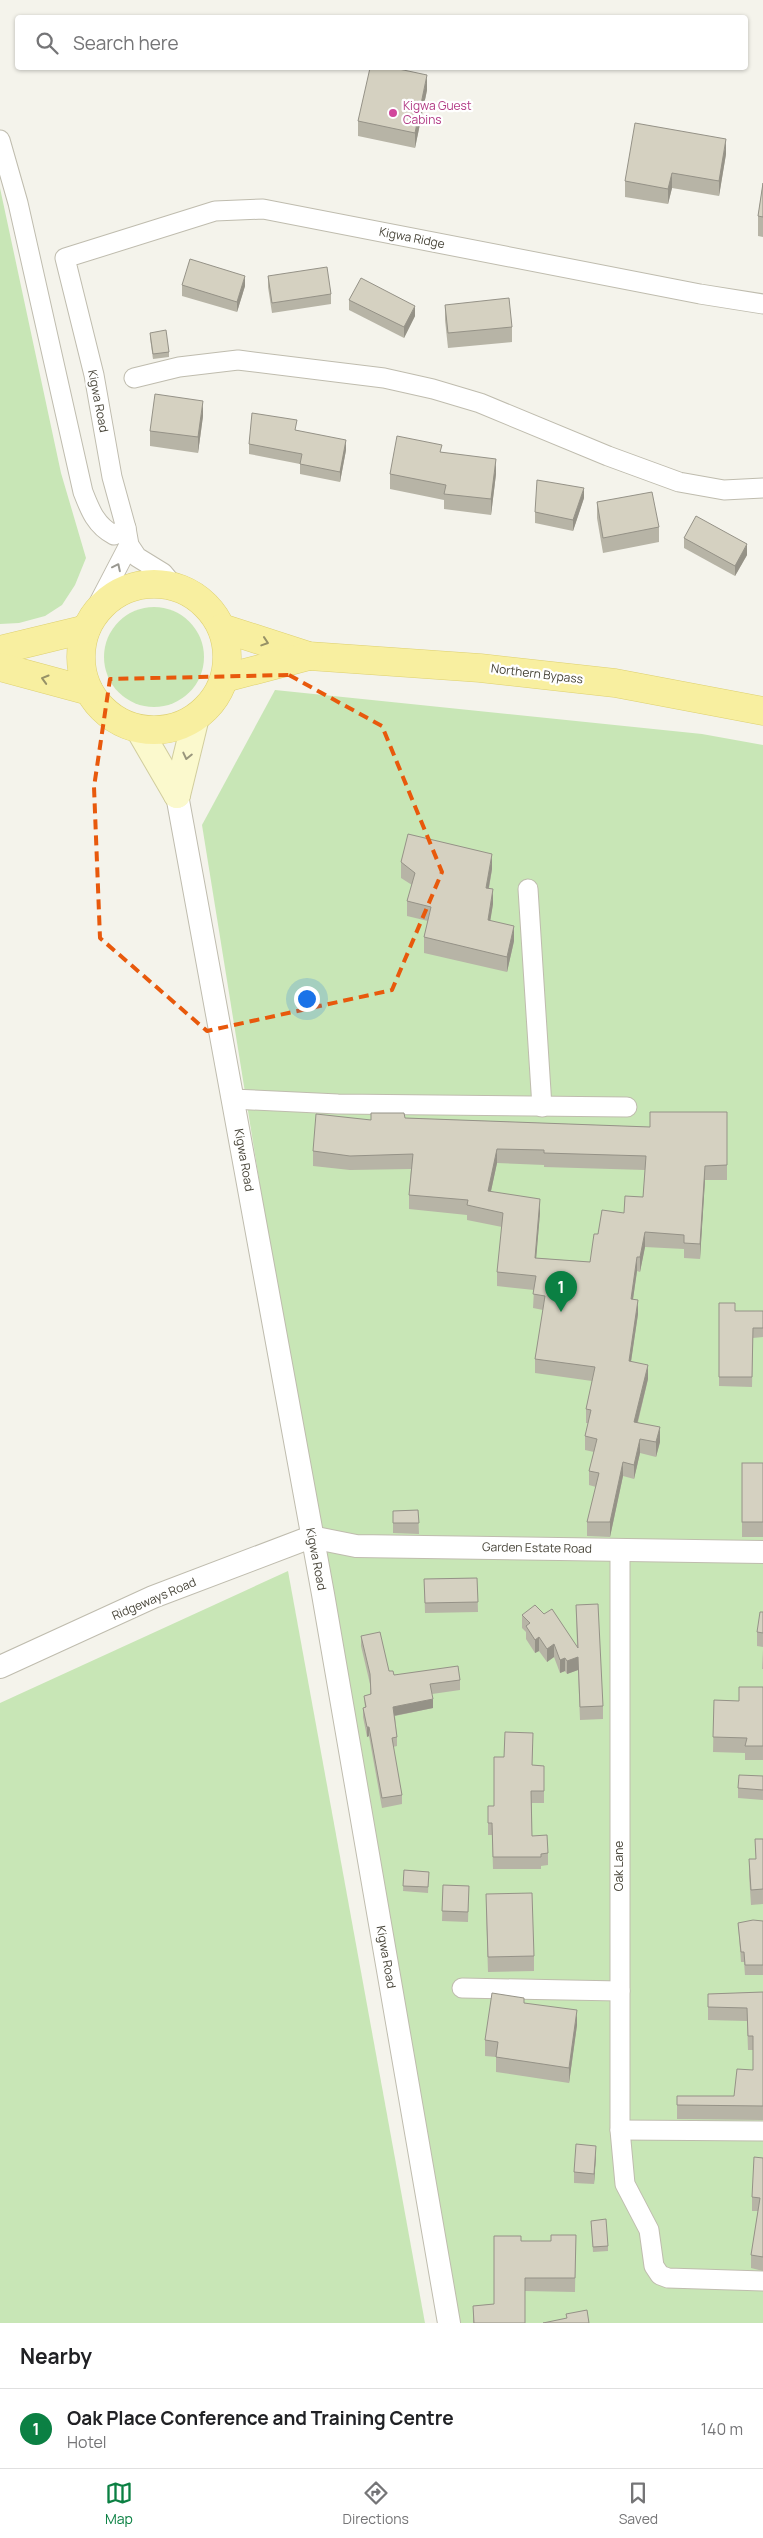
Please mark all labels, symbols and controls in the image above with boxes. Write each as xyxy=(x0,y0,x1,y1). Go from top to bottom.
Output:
search box xyxy=(15,15,748,70)
icon: search xyxy=(33,29,61,57)
text: Search here xyxy=(73,30,179,56)
place label: Kigwa Guest Cabins xyxy=(403,97,472,128)
marker: Kigwa Guest Cabins xyxy=(387,107,399,119)
street label: Kigwa Ridge xyxy=(378,223,446,252)
street label: Kigwa Road xyxy=(84,368,113,434)
one-way arrow xyxy=(111,563,121,572)
one-way arrow xyxy=(261,636,269,646)
street label: Northern Bypass xyxy=(490,659,584,688)
one-way arrow xyxy=(40,674,49,685)
one-way arrow xyxy=(182,752,193,761)
your location xyxy=(294,986,320,1012)
street label: Kigwa Road xyxy=(231,1127,258,1193)
pin: 1 xyxy=(545,1271,577,1312)
street label: Kigwa Road xyxy=(302,1526,331,1592)
street label: Garden Estate Road xyxy=(482,1538,592,1557)
street label: Ridgeways Road xyxy=(109,1573,199,1624)
street label: Oak Lane xyxy=(610,1841,627,1891)
street label: Kigwa Road xyxy=(373,1924,400,1990)
text: Nearby xyxy=(20,2342,92,2370)
text: Oak Place Conference and Training Centre xyxy=(67,2405,454,2431)
text: 1 xyxy=(32,2418,40,2440)
text: 140 m xyxy=(701,2418,743,2440)
text: Hotel xyxy=(67,2431,107,2453)
tab: Map xyxy=(105,2479,133,2528)
tab: Directions xyxy=(343,2479,409,2528)
tab: Saved xyxy=(619,2479,658,2528)

